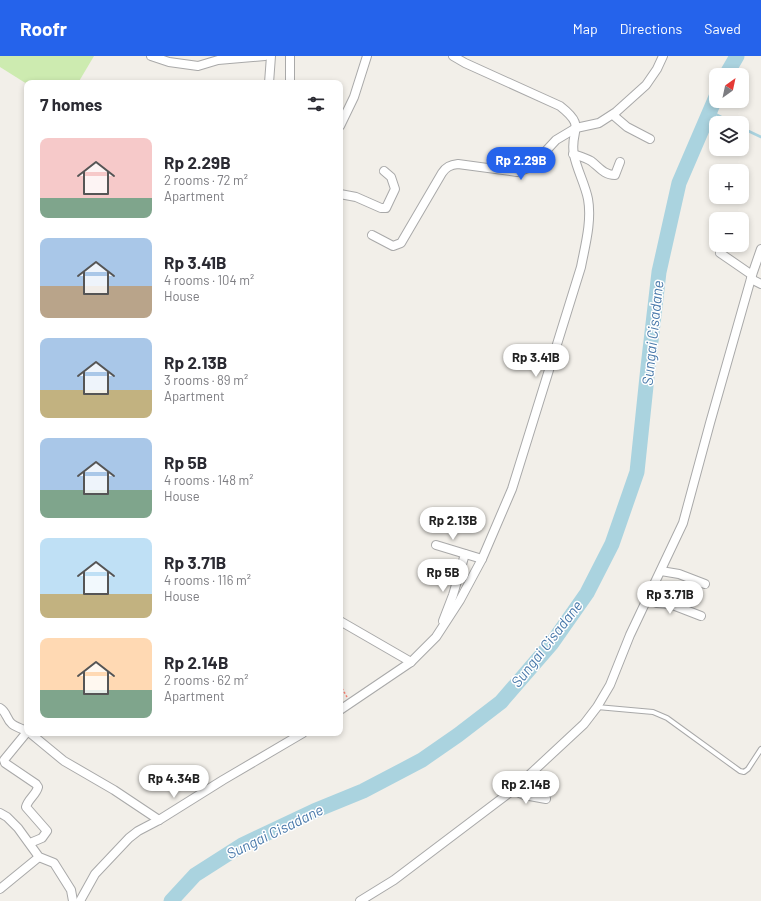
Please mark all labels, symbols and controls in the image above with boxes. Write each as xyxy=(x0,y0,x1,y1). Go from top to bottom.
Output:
text: Roofr xyxy=(20,17,67,40)
text: Map xyxy=(573,20,598,37)
text: Directions xyxy=(620,20,682,37)
text: Saved xyxy=(704,20,741,37)
north arrow xyxy=(709,68,749,108)
map controls xyxy=(709,68,749,252)
icon: filters xyxy=(305,93,327,115)
text: 7 homes xyxy=(40,94,102,114)
button: layers xyxy=(709,116,749,156)
pin: Rp 2.29B xyxy=(480,147,562,181)
text: Rp 2.29B xyxy=(164,152,231,172)
text: Rp 2.29B xyxy=(496,152,547,168)
icon: home xyxy=(72,154,120,202)
button: + xyxy=(709,164,749,204)
text: 2 rooms · 72 m² xyxy=(164,172,248,188)
text: Apartment xyxy=(164,188,225,204)
button: − xyxy=(709,212,749,252)
text: Rp 3.41B xyxy=(164,252,226,272)
icon: home xyxy=(72,254,120,302)
text: 4 rooms · 104 m² xyxy=(164,272,254,288)
water label: Sungai Cisadane xyxy=(638,279,666,386)
text: House xyxy=(164,288,200,304)
pin: Rp 3.41B xyxy=(495,344,577,378)
text: Rp 3.41B xyxy=(512,349,560,365)
text: Rp 2.13B xyxy=(164,352,227,372)
icon: home xyxy=(72,354,120,402)
text: 3 rooms · 89 m² xyxy=(164,372,248,388)
text: Apartment xyxy=(164,388,225,404)
text: Rp 5B xyxy=(164,452,207,472)
icon: home xyxy=(72,454,120,502)
text: 4 rooms · 148 m² xyxy=(164,472,254,488)
text: House xyxy=(164,488,200,504)
pin: Rp 2.13B xyxy=(412,507,494,541)
text: Rp 2.13B xyxy=(429,512,477,528)
text: Rp 3.71B xyxy=(164,552,226,572)
icon: home xyxy=(72,554,120,602)
pin: Rp 5B xyxy=(415,559,471,593)
text: Rp 5B xyxy=(426,564,460,580)
text: 4 rooms · 116 m² xyxy=(164,572,251,588)
pin: Rp 3.71B xyxy=(629,581,711,615)
text: Rp 3.71B xyxy=(646,586,694,602)
text: House xyxy=(164,588,200,604)
water label: Sungai Cisadane xyxy=(507,596,586,690)
text: Rp 2.14B xyxy=(164,652,228,672)
icon: home xyxy=(72,654,120,702)
text: 2 rooms · 62 m² xyxy=(164,672,249,688)
text: Apartment xyxy=(164,688,225,704)
pin: Rp 4.34B xyxy=(133,765,215,799)
text: Rp 4.34B xyxy=(148,770,200,786)
pin: Rp 2.14B xyxy=(485,771,567,805)
text: Rp 2.14B xyxy=(501,776,551,792)
water label: Sungai Cisadane xyxy=(223,800,326,862)

